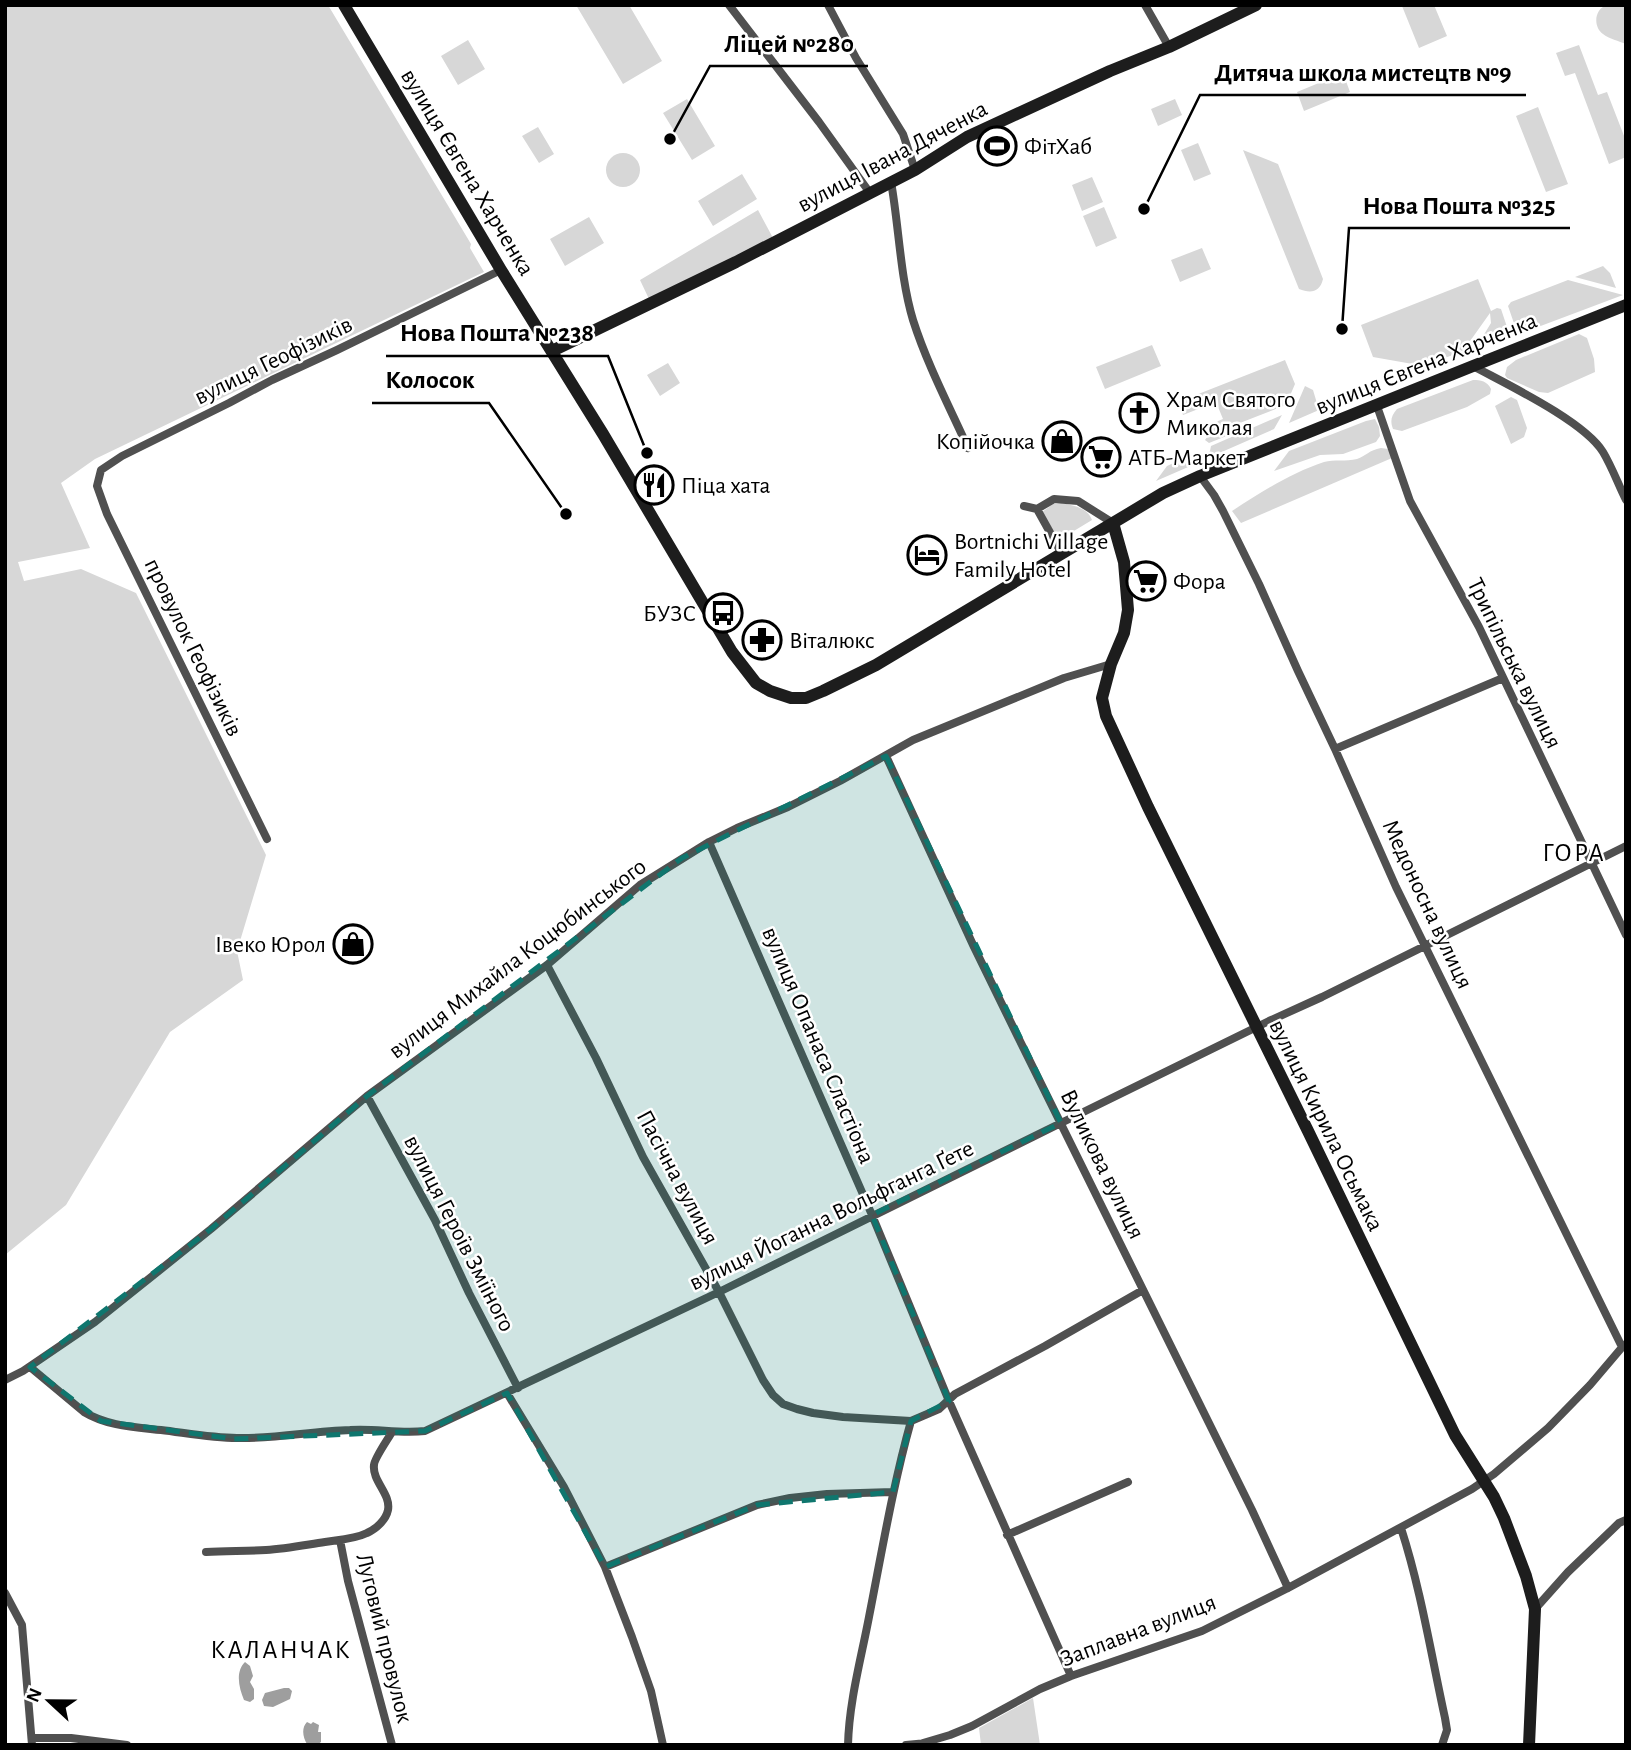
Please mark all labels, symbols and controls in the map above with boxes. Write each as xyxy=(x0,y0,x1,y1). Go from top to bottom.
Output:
callout: Ліцей №280 xyxy=(710,19,868,66)
text: Ліцей №280 xyxy=(724,31,854,57)
callout: Дитяча школа мистецтв №9 xyxy=(1200,48,1526,95)
text: Дитяча школа мистецтв №9 xyxy=(1214,60,1512,86)
street label: вулиця Євгена Харченка xyxy=(396,65,538,280)
street label: вулиця Івана Дяченка xyxy=(794,97,991,217)
sports icon: ФітХаб xyxy=(976,125,1018,167)
place label: ФітХаб xyxy=(1024,135,1092,159)
callout: Нова Пошта №325 xyxy=(1349,181,1570,228)
text: Нова Пошта №325 xyxy=(1363,193,1555,219)
street label: вулиця Євгена Харченка xyxy=(1312,308,1541,419)
callout: Нова Пошта №238 xyxy=(386,309,608,356)
street label: вулиця Геофізиків xyxy=(191,312,356,409)
text: Нова Пошта №238 xyxy=(400,320,594,346)
callout: Колосок xyxy=(372,356,489,403)
text: Колосок xyxy=(385,367,475,393)
place label: Храм Святого Миколая xyxy=(1166,388,1296,440)
church icon: Храм Святого Миколая xyxy=(1118,392,1160,434)
shop icon: Копійочка xyxy=(1041,420,1083,462)
place label: Копійочка xyxy=(936,430,1035,454)
supermarket icon: АТБ-Маркет xyxy=(1080,436,1122,478)
place label: АТБ-Маркет xyxy=(1128,446,1245,470)
restaurant icon: Піца хата xyxy=(633,464,675,506)
place label: Піца хата xyxy=(681,474,771,498)
place label: Bortnichi Village Family Hotel xyxy=(954,530,1108,582)
hotel icon: Bortnichi Village Family Hotel xyxy=(906,534,948,576)
street label: провулок Геофізиків xyxy=(140,555,247,740)
supermarket icon: Фора xyxy=(1125,560,1167,602)
place label: Фора xyxy=(1173,570,1226,594)
street label: Трипільська вулиця xyxy=(1462,574,1566,753)
bus stop icon: БУЗС xyxy=(702,592,744,634)
place label: БУЗС xyxy=(643,602,696,626)
pharmacy icon: Віталюкс xyxy=(741,619,783,661)
place label: Віталюкс xyxy=(789,629,875,653)
street label: Медоносна вулиця xyxy=(1377,816,1477,993)
district label: ГОРА xyxy=(1542,840,1606,866)
street label: вулиця Михайла Коцюбинського xyxy=(384,854,651,1063)
shop icon: Івеко Юрол xyxy=(332,923,374,965)
street label: вулиця Опанаса Сластіона xyxy=(757,923,879,1167)
place label: Івеко Юрол xyxy=(215,933,326,957)
street label: вулиця Кирила Осьмака xyxy=(1264,1016,1388,1235)
street label: Вуликова вулиця xyxy=(1056,1086,1149,1243)
street label: Пасічна вулиця xyxy=(632,1106,723,1249)
street label: вулиця Героїв Зміїного xyxy=(399,1131,519,1336)
street label: вулиця Йоганна Вольфганга Ґете xyxy=(685,1136,977,1295)
street label: Луговий провулок xyxy=(351,1551,417,1725)
street label: Заплавна вулиця xyxy=(1057,1590,1219,1672)
district label: КАЛАНЧАК xyxy=(210,1637,352,1663)
north arrow xyxy=(14,1666,84,1736)
text: N xyxy=(23,1686,46,1705)

